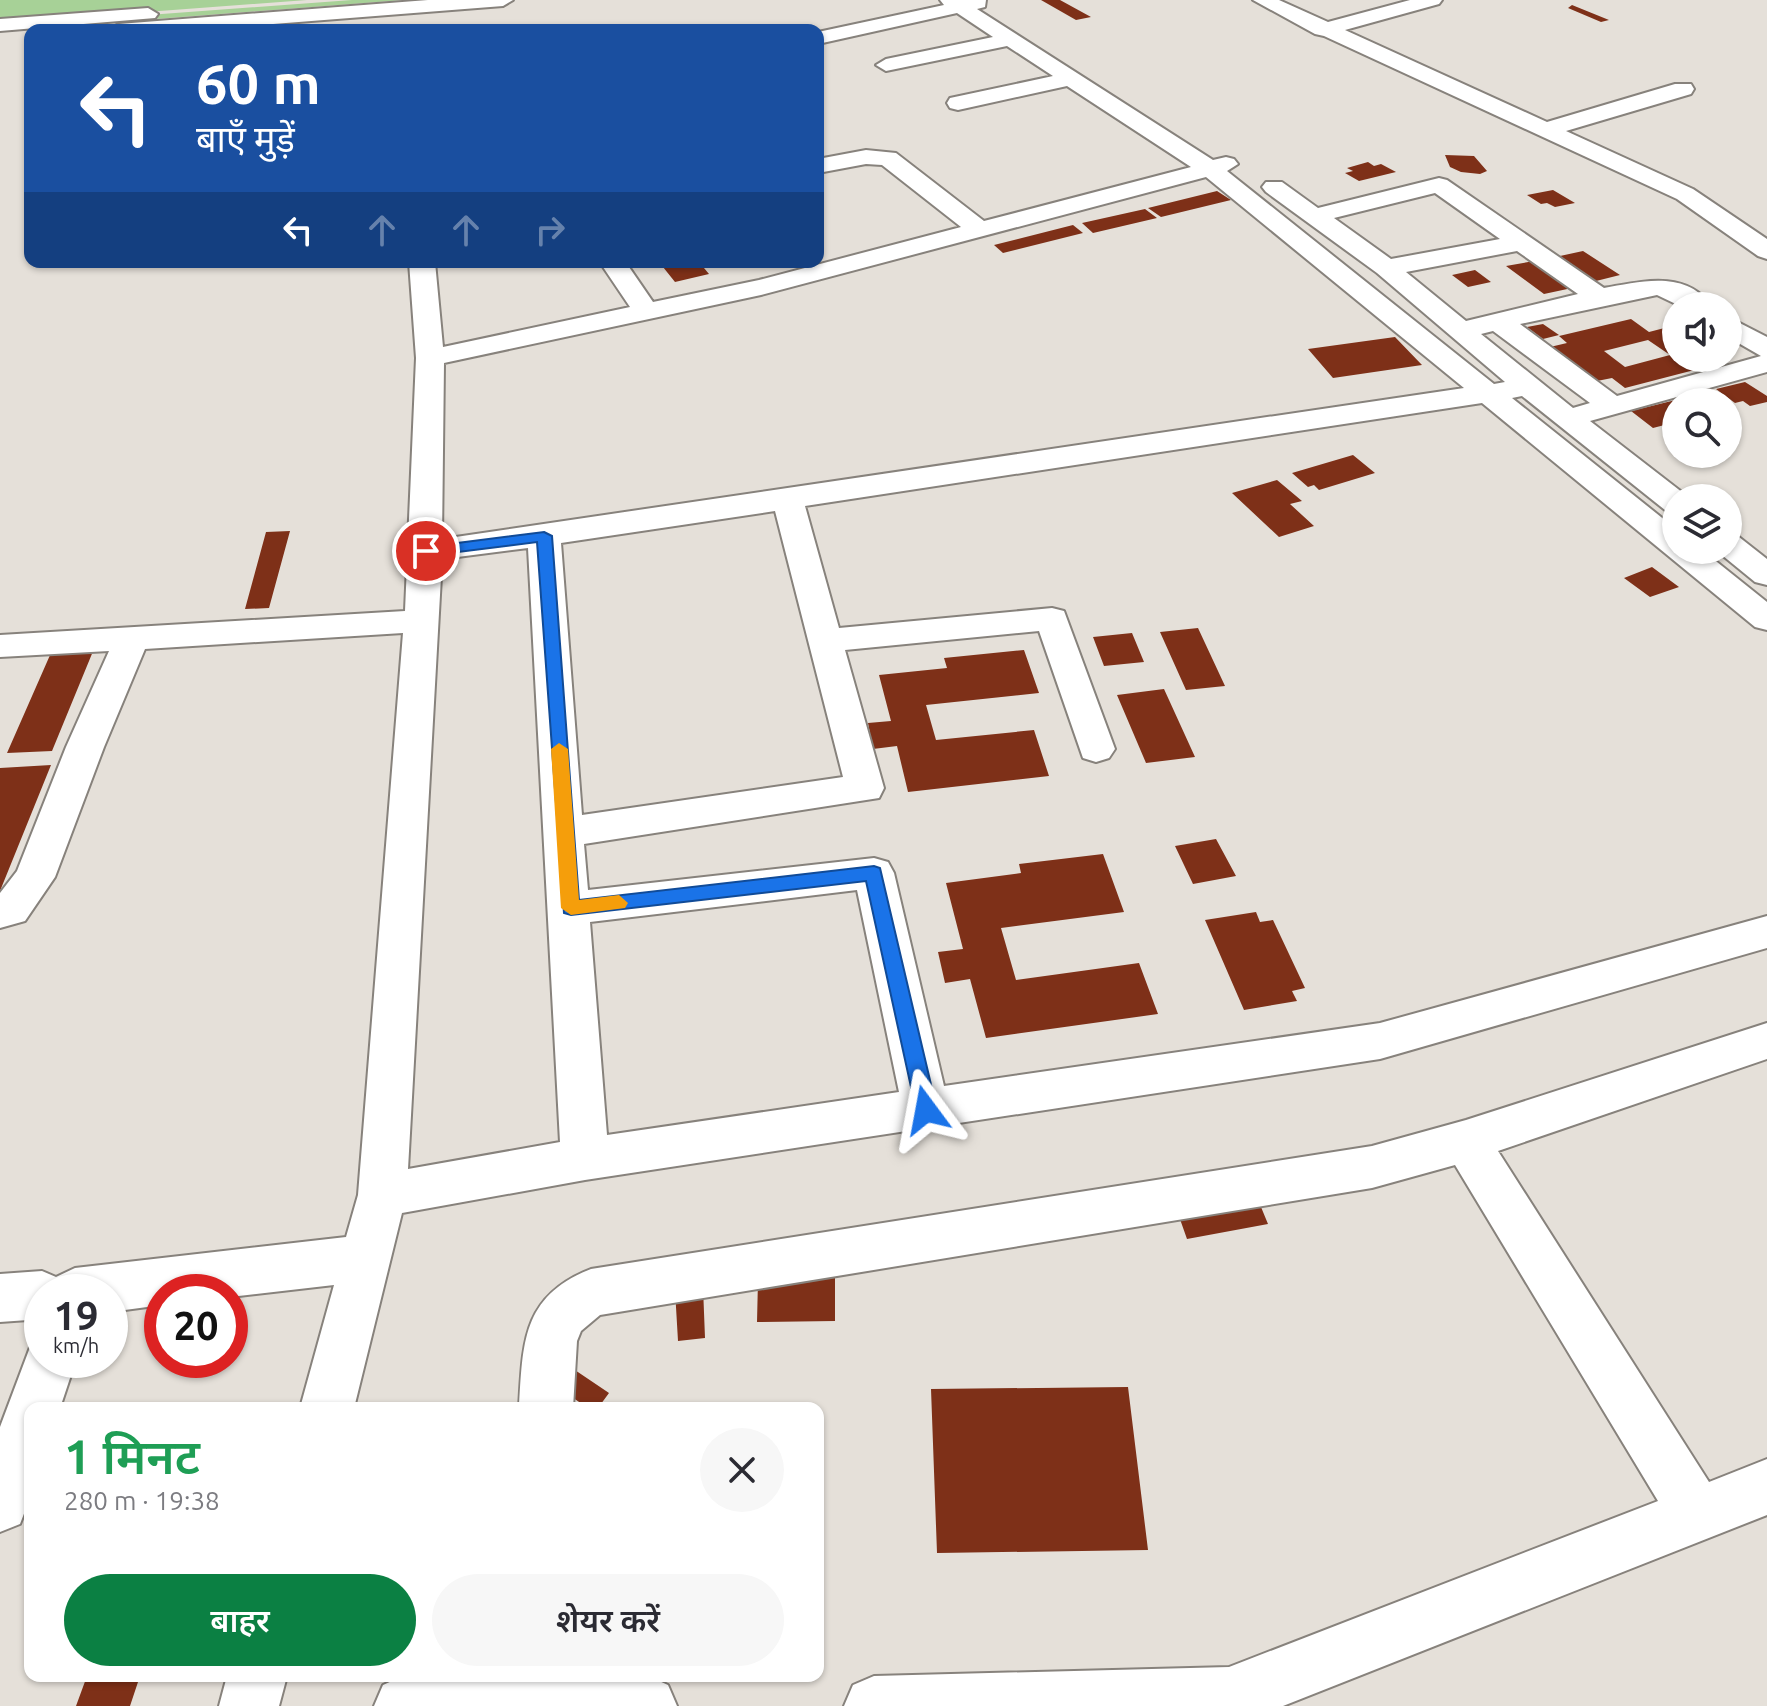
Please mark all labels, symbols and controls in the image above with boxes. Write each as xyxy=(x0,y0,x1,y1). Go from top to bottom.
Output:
text: 60 m xyxy=(196,52,321,115)
icon: left xyxy=(64,56,168,160)
text: बाएँ मुड़ें xyxy=(196,118,295,159)
icon: left xyxy=(276,208,320,252)
icon: ahead xyxy=(360,208,404,252)
icon: ahead xyxy=(444,208,488,252)
icon: right xyxy=(528,208,572,252)
map controls xyxy=(1662,292,1742,564)
button: sound xyxy=(1662,292,1742,372)
button: search xyxy=(1662,388,1742,468)
button: layers xyxy=(1662,484,1742,564)
pin xyxy=(392,517,460,585)
icon: arrive xyxy=(404,529,448,573)
position arrow xyxy=(884,1068,968,1152)
speed limit sign: 20 xyxy=(144,1274,248,1378)
text: 19 xyxy=(53,1293,99,1338)
text: km/h xyxy=(53,1334,99,1357)
button: close xyxy=(700,1428,784,1512)
text: 1 मिनट xyxy=(64,1429,200,1483)
text: 280 m · 19:38 xyxy=(64,1486,220,1515)
button: बाहर xyxy=(64,1574,416,1666)
button: शेयर करें xyxy=(432,1574,784,1666)

